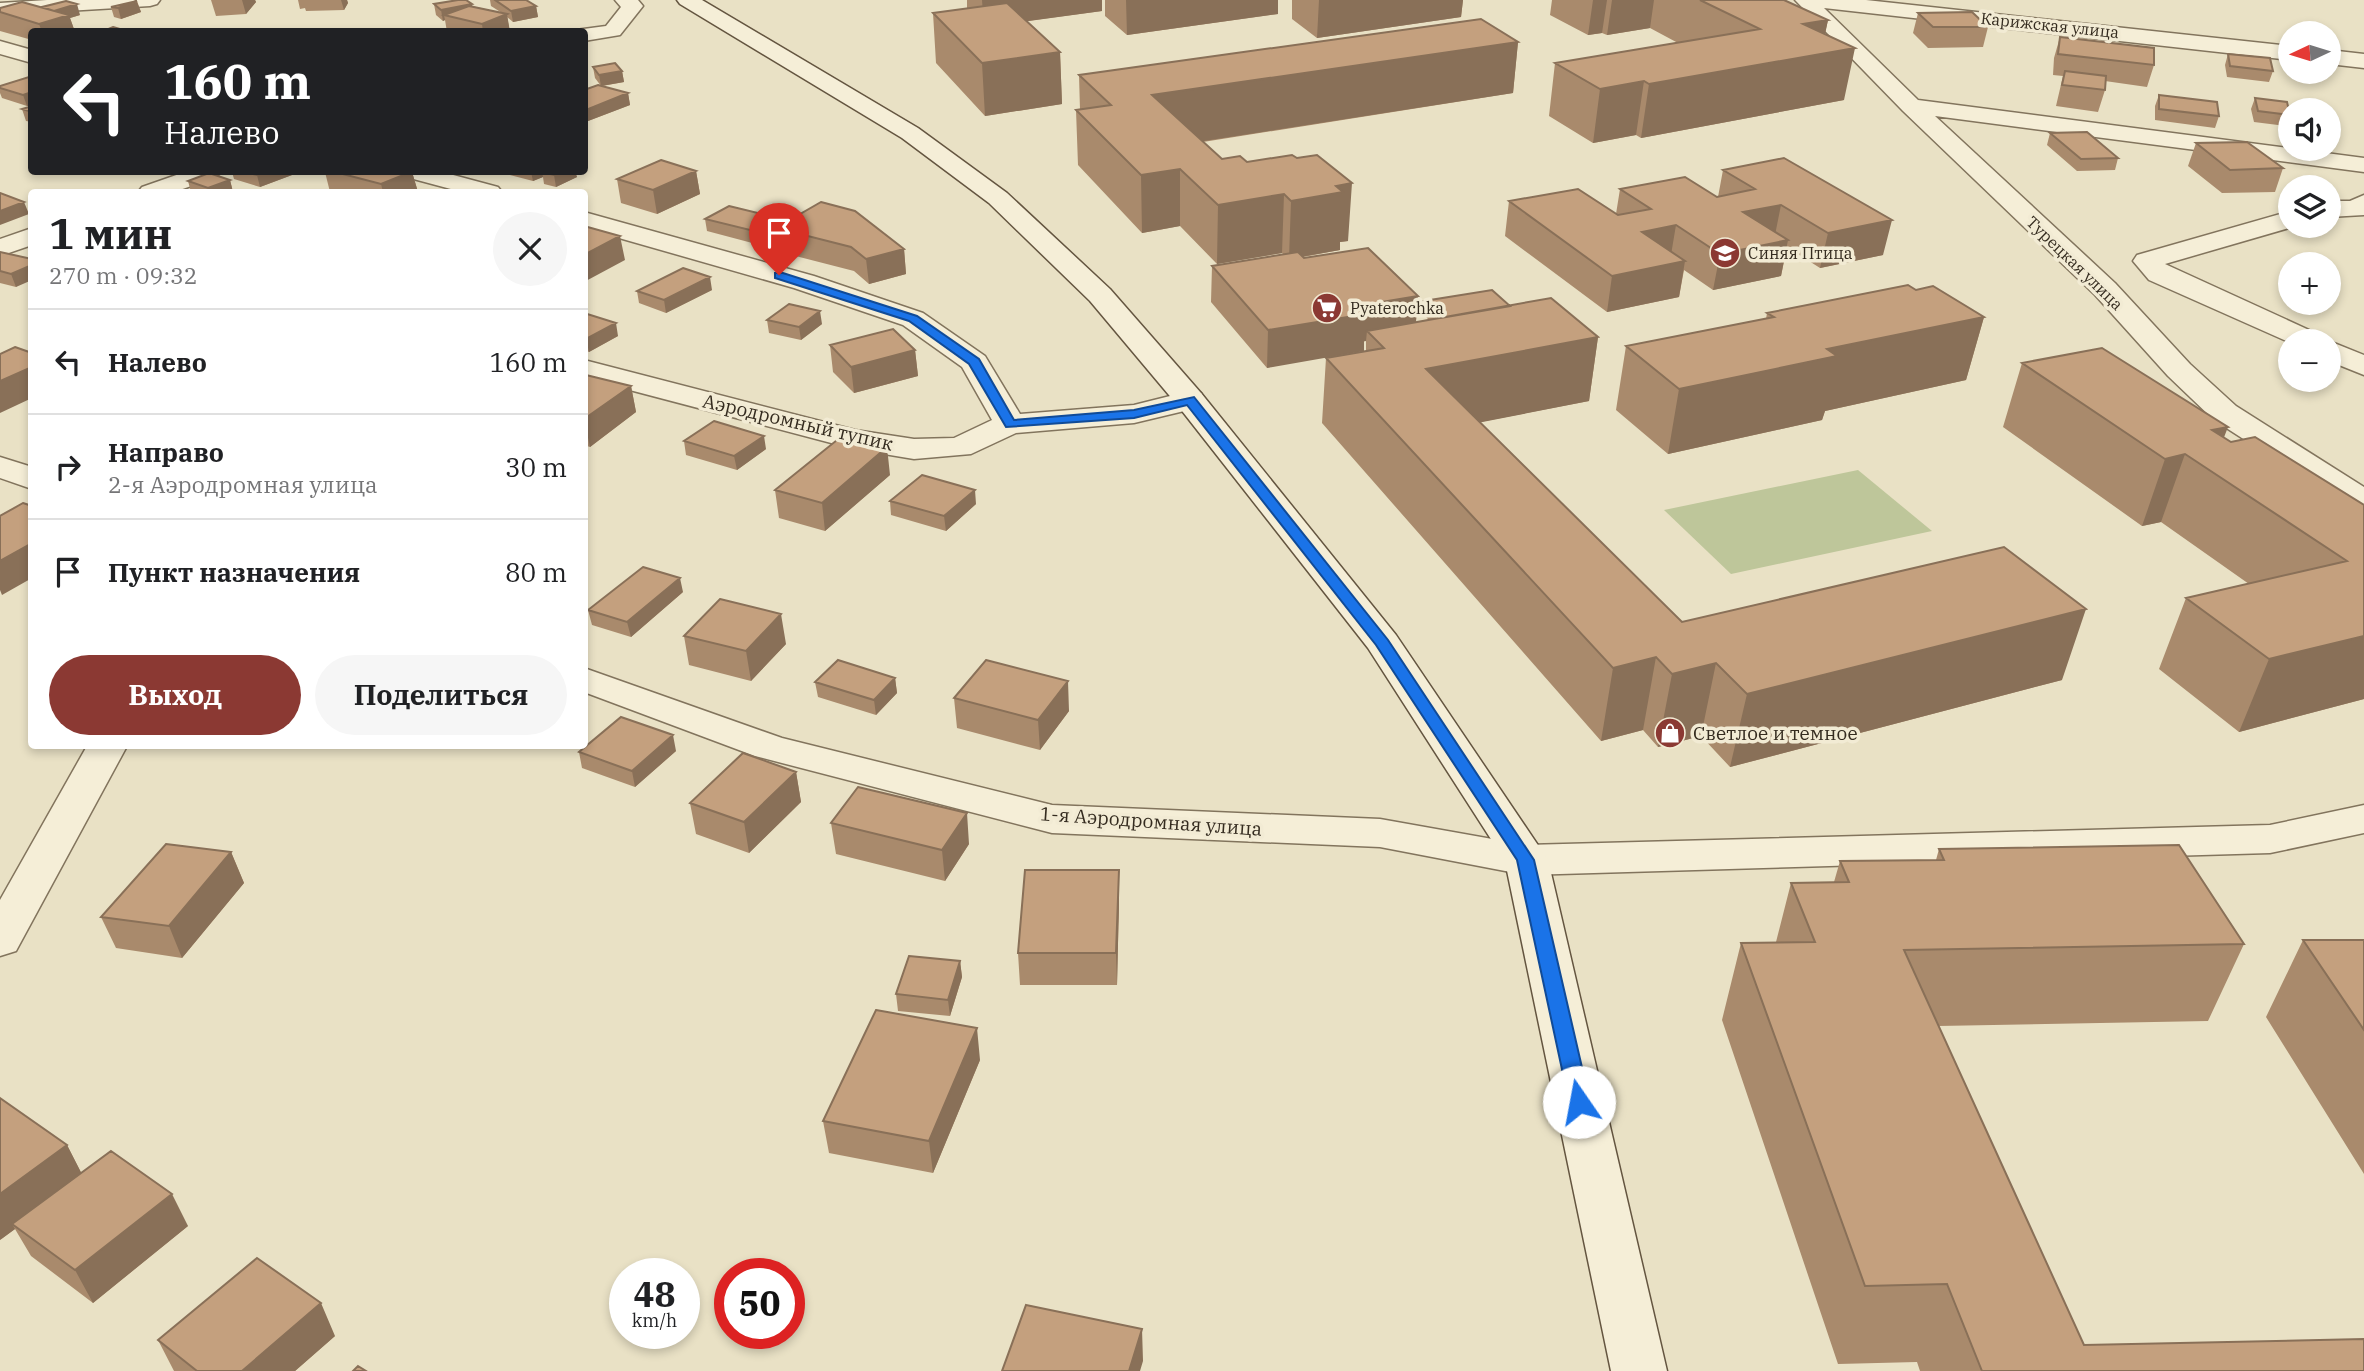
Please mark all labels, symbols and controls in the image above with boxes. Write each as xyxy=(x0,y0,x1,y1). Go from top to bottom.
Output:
street label: Карижская улица xyxy=(1980,8,2120,42)
north arrow xyxy=(2278,21,2342,84)
map controls xyxy=(2278,21,2341,392)
text: 160 m xyxy=(164,49,311,112)
icon: left xyxy=(49,56,140,147)
button: sound xyxy=(2278,98,2341,161)
text: Налево xyxy=(164,111,280,153)
button: layers xyxy=(2278,175,2341,238)
pin xyxy=(749,203,809,275)
text: 1 мин xyxy=(49,206,172,261)
button: close xyxy=(493,212,567,286)
street label: Турецкая улица xyxy=(2023,212,2128,314)
icon: arrive xyxy=(760,214,798,252)
school or university icon: Синяя Птица xyxy=(1708,236,1742,270)
place label: Синяя Птица xyxy=(1748,243,1853,263)
button: + xyxy=(2278,252,2341,315)
text: 270 m · 09:32 xyxy=(49,260,198,290)
supermarket icon: Pyaterochka xyxy=(1310,291,1344,325)
place label: Pyaterochka xyxy=(1350,298,1444,318)
button: − xyxy=(2278,329,2341,392)
icon: left xyxy=(49,343,87,381)
text: Налево xyxy=(108,345,207,379)
text: 160 m xyxy=(489,345,567,379)
street label: Аэродромный тупик xyxy=(700,388,896,456)
text: Направо xyxy=(108,435,224,469)
icon: right xyxy=(49,448,87,486)
text: 30 m xyxy=(505,450,567,484)
text: 2-я Аэродромная улица xyxy=(108,469,378,499)
icon: arrive xyxy=(49,553,87,591)
text: Пункт назначения xyxy=(108,555,360,589)
text: 80 m xyxy=(505,555,567,589)
button: Выход xyxy=(49,655,301,735)
button: Поделиться xyxy=(315,655,567,735)
shop icon: Светлое и темное xyxy=(1653,716,1687,750)
place label: Светлое и темное xyxy=(1693,721,1858,745)
street label: 1-я Аэродромная улица xyxy=(1039,801,1263,841)
position arrow xyxy=(1542,1065,1616,1139)
speed limit sign: 50 xyxy=(714,1258,805,1349)
text: 48 xyxy=(633,1271,676,1317)
text: km/h xyxy=(632,1309,677,1332)

